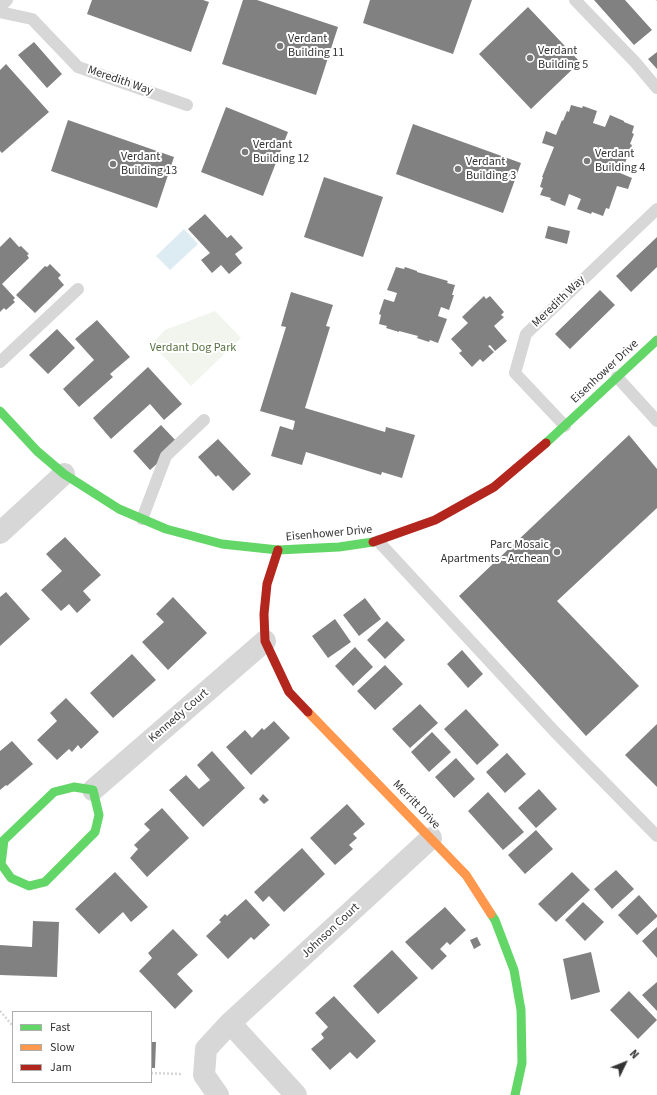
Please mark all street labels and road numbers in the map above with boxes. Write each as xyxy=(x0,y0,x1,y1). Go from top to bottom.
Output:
street label: Meredith Way xyxy=(85,63,155,99)
street label: Meredith Way xyxy=(529,273,589,331)
street label: Eisenhower Drive xyxy=(568,337,642,407)
street label: Eisenhower Drive xyxy=(285,523,373,545)
street label: Kennedy Court xyxy=(146,686,212,746)
street label: Merritt Drive xyxy=(389,778,443,832)
street label: Johnson Court xyxy=(299,901,363,961)

